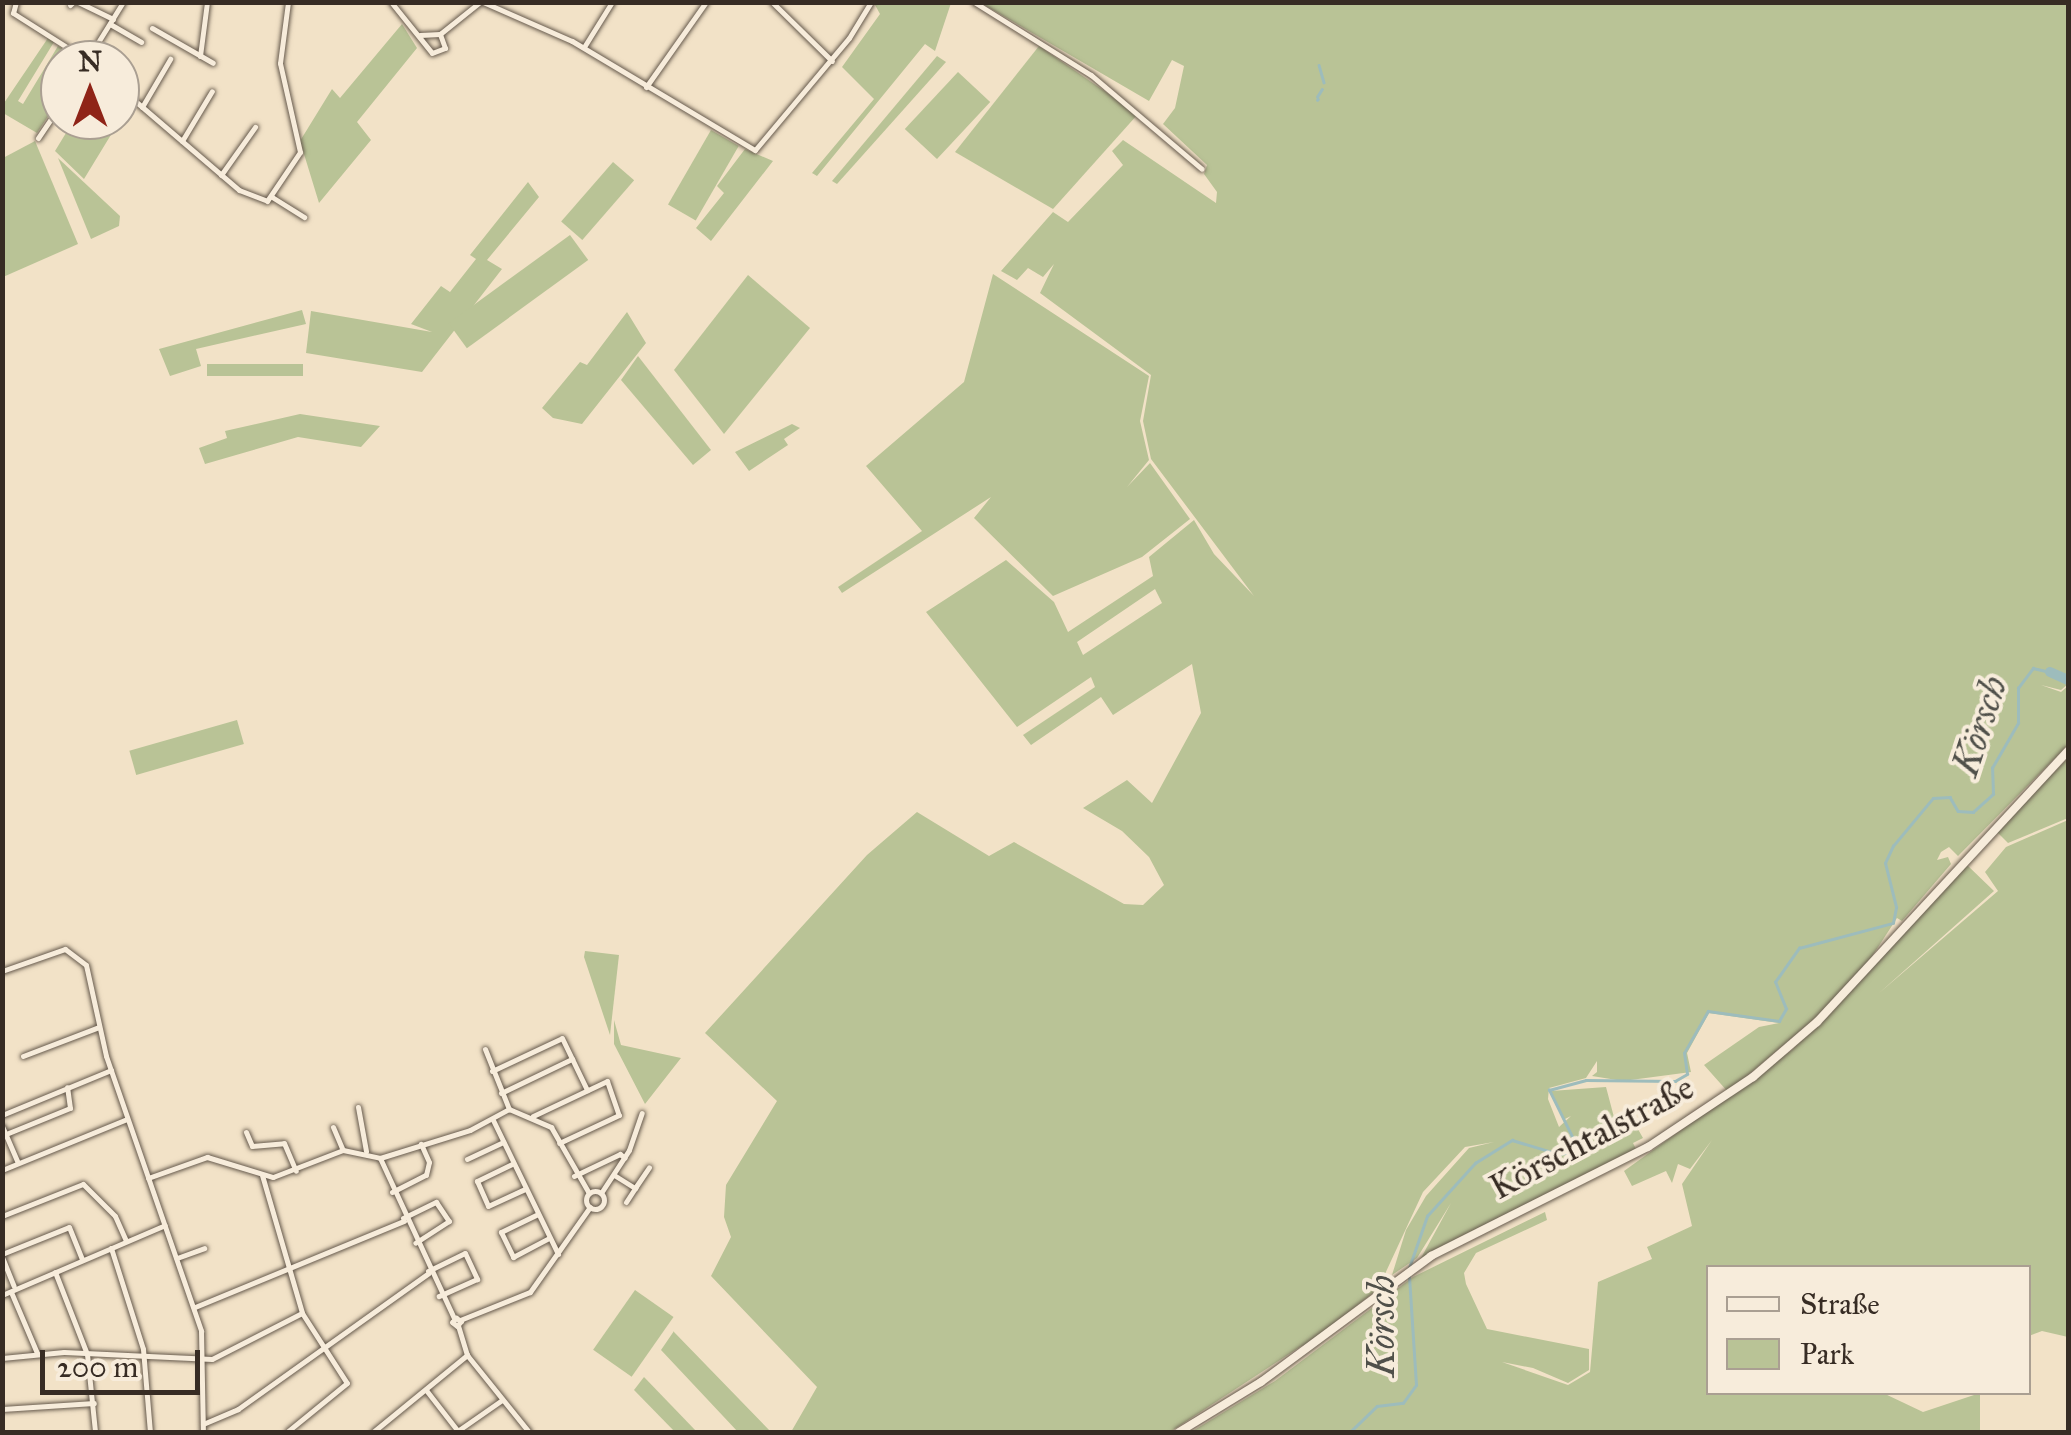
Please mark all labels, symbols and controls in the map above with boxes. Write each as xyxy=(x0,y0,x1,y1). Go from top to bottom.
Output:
north arrow xyxy=(40,40,140,140)
text: N xyxy=(78,44,102,79)
water label: Körsch xyxy=(1943,671,2017,781)
street label: Körschtalstraße xyxy=(1483,1067,1701,1209)
legend xyxy=(1706,1265,2031,1395)
water label: Körsch xyxy=(1359,1275,1405,1377)
text: Straße xyxy=(1800,1286,1880,1322)
scale bar xyxy=(45,1330,205,1392)
text: Park xyxy=(1800,1336,1854,1372)
text: 200 m xyxy=(57,1349,138,1385)

